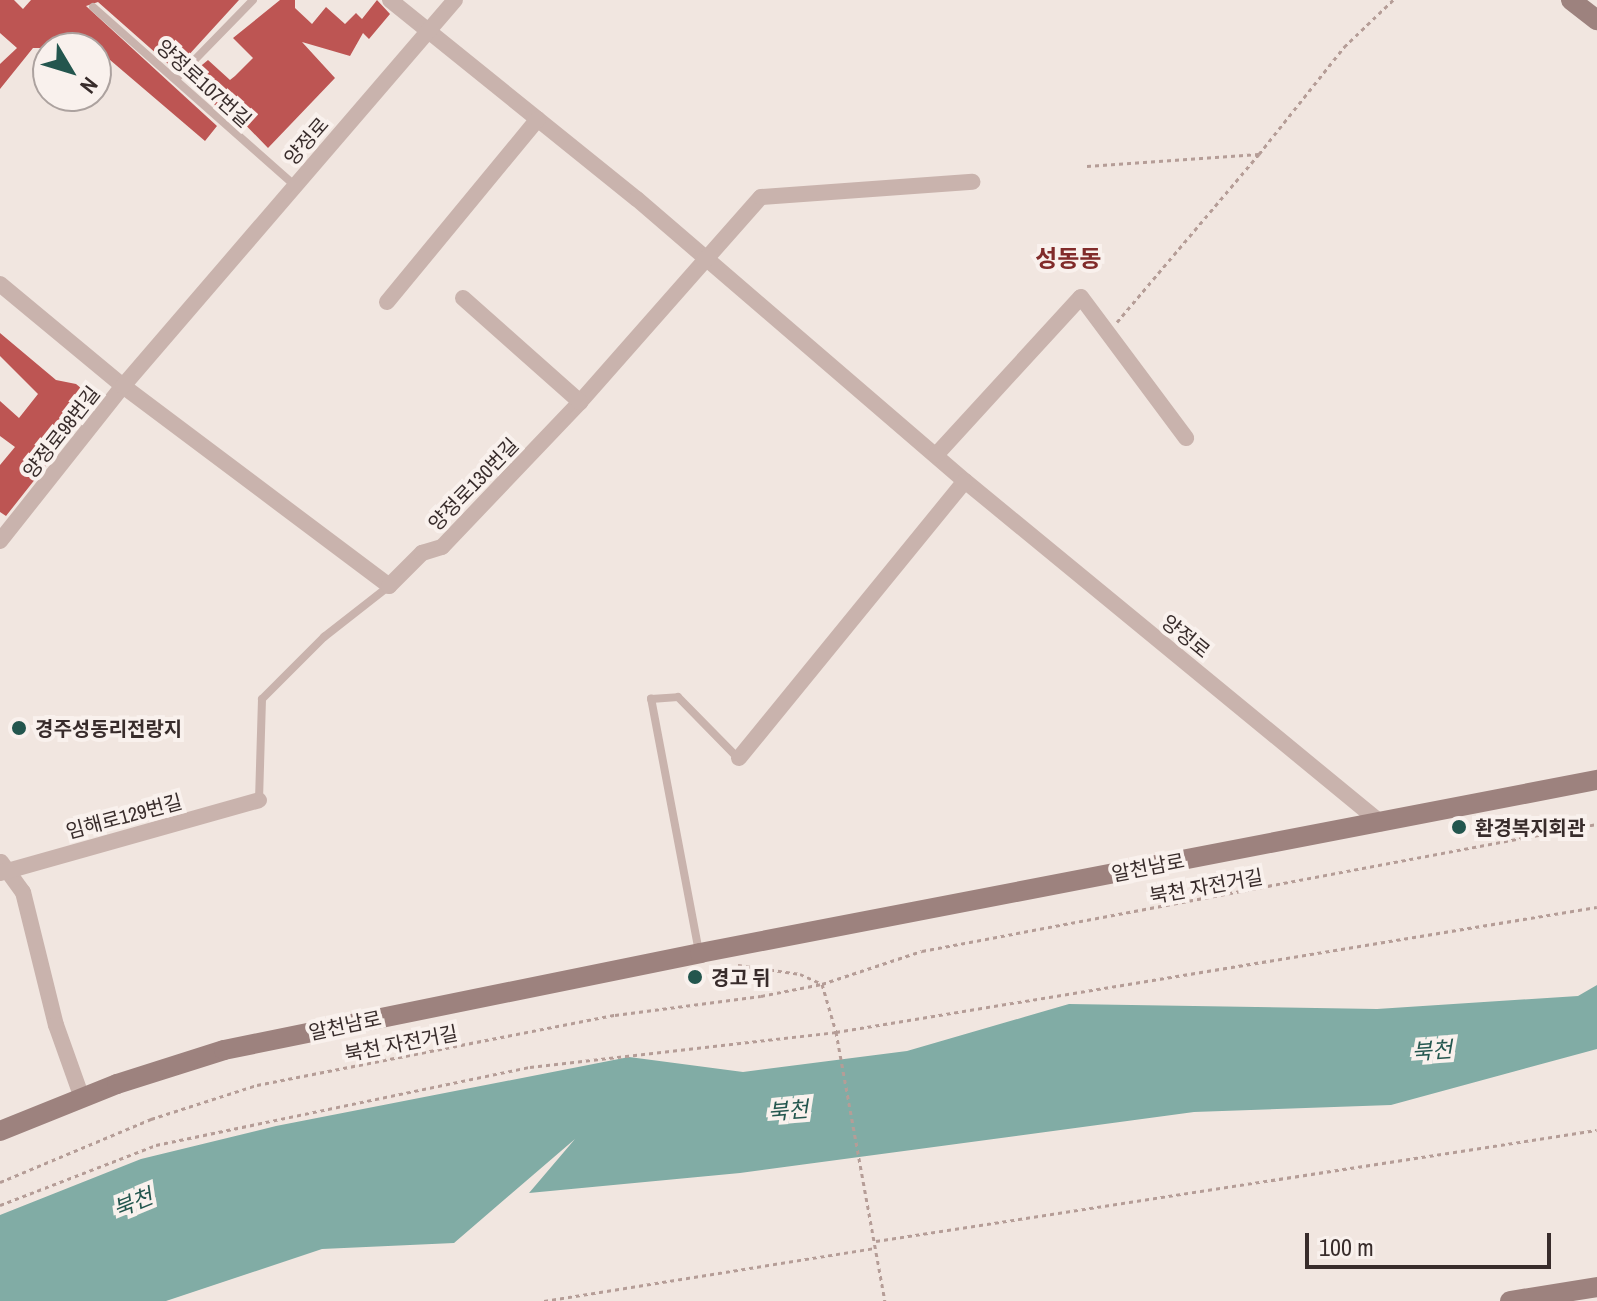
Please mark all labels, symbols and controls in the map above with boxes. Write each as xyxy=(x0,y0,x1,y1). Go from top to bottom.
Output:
north arrow xyxy=(32,32,112,112)
street label: 양정로107번길 xyxy=(152,34,256,132)
text: N xyxy=(74,71,105,100)
street label: 양정로 xyxy=(279,112,333,170)
district label: 성동동 xyxy=(1035,245,1101,273)
street label: 양정로98번길 xyxy=(18,381,104,483)
street label: 양정로130번길 xyxy=(423,433,523,535)
street label: 양정로 xyxy=(1157,609,1215,663)
place label: 경주성동리전랑지 xyxy=(35,716,182,740)
marker: 경주성동리전랑지 xyxy=(10,719,28,737)
street label: 임해로129번길 xyxy=(63,789,185,843)
place label: 환경복지회관 xyxy=(1475,815,1585,839)
marker: 환경복지회관 xyxy=(1450,818,1468,836)
street label: 알천남로 xyxy=(1110,848,1186,886)
street label: 북천 자전거길 xyxy=(1147,864,1265,908)
place label: 경고 뒤 xyxy=(711,965,771,989)
marker: 경고 뒤 xyxy=(686,968,704,986)
street label: 알천남로 xyxy=(307,1006,383,1044)
street label: 북천 자전거길 xyxy=(342,1020,460,1066)
water label: 북천 xyxy=(1411,1036,1453,1066)
water label: 북천 xyxy=(767,1096,809,1126)
water label: 북천 xyxy=(109,1183,157,1223)
scale bar xyxy=(1309,1217,1555,1267)
text: 100 m xyxy=(1319,1231,1374,1263)

